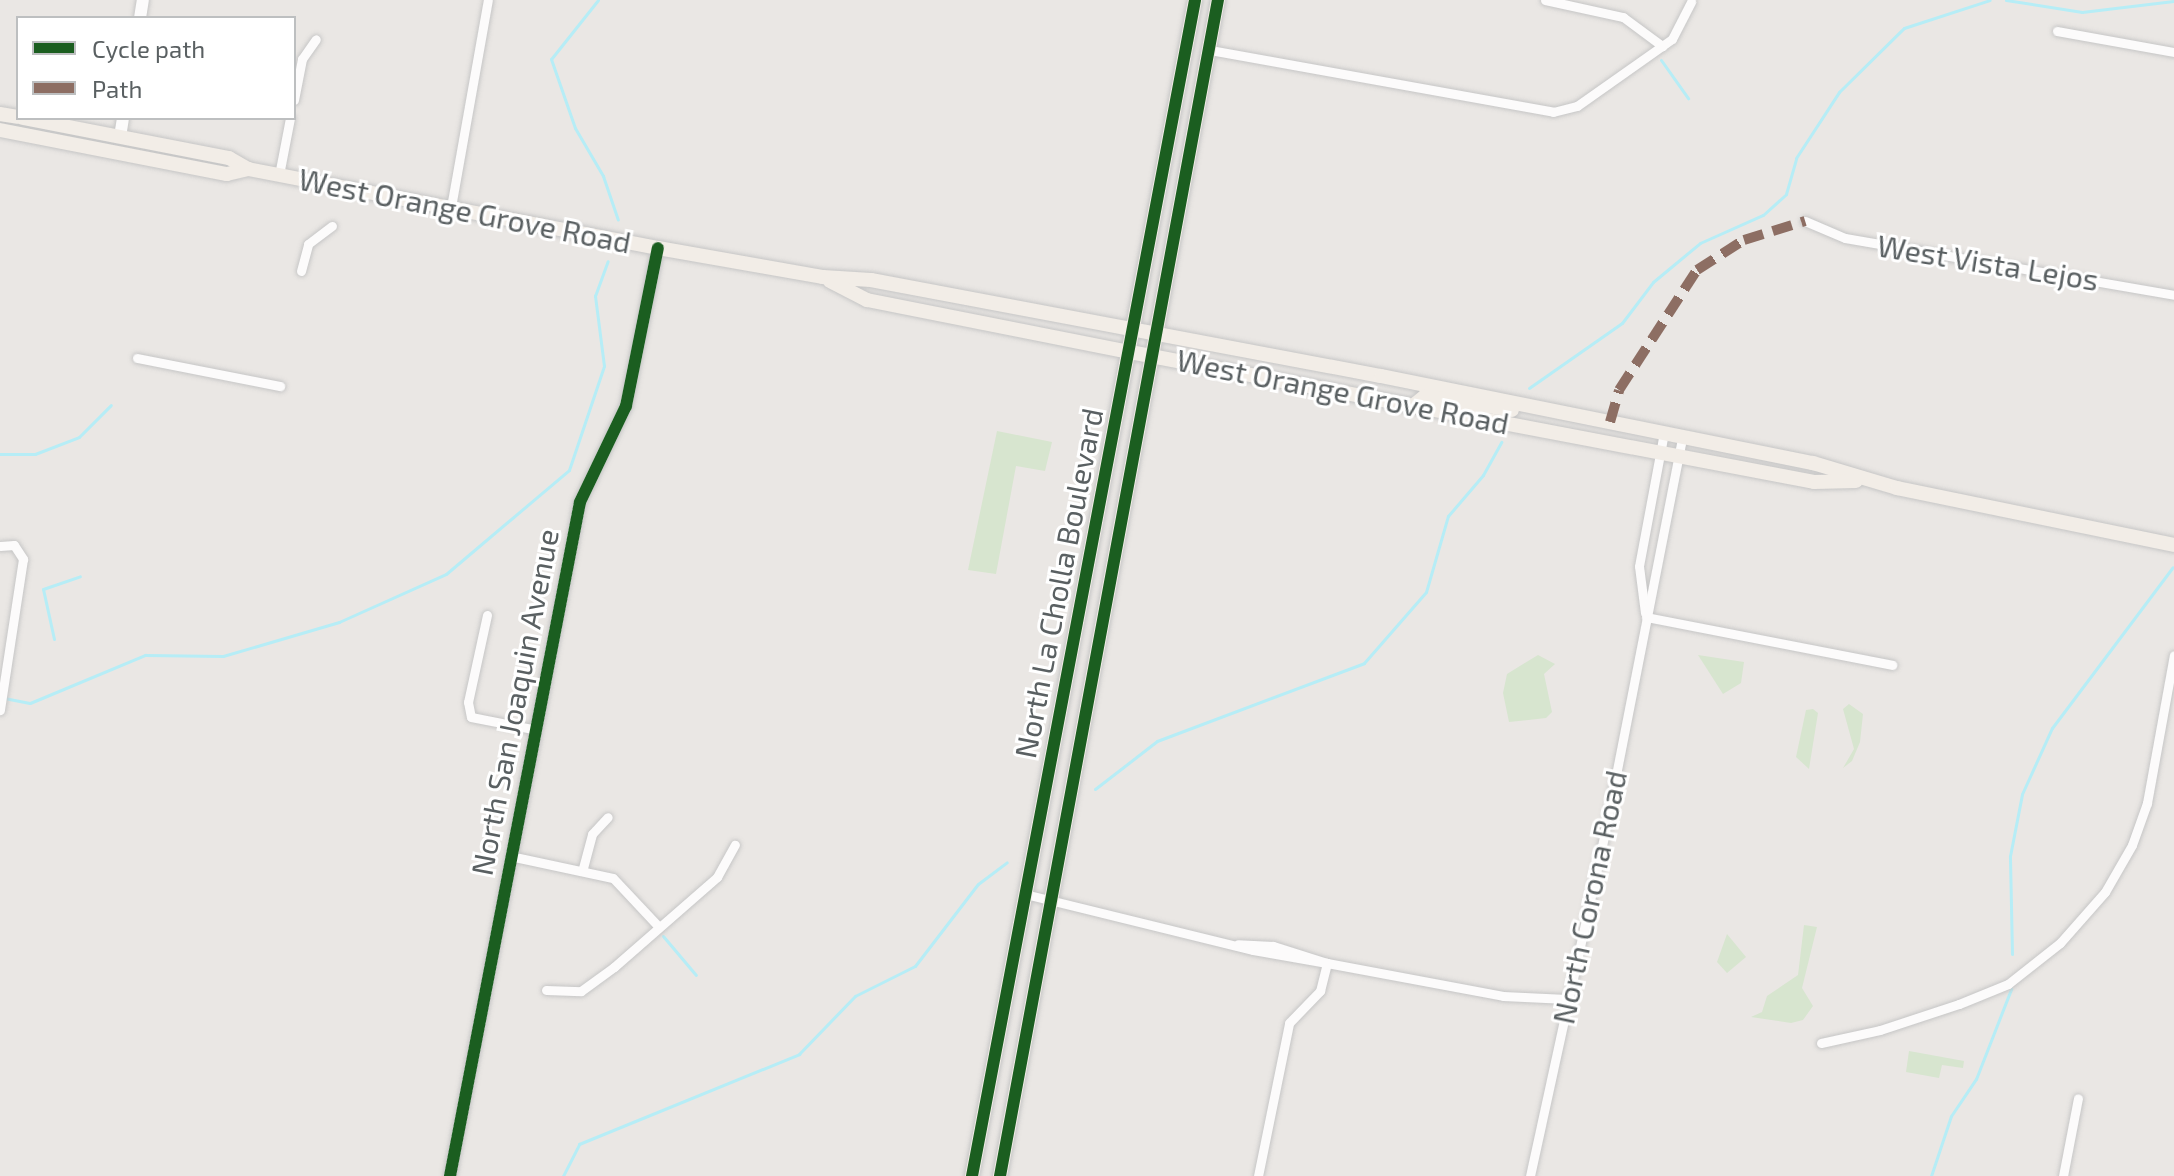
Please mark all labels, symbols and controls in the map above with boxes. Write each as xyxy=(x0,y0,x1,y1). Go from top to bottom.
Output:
legend xyxy=(16,16,296,120)
text: Cycle path xyxy=(92,34,205,63)
text: Path xyxy=(92,74,142,103)
street label: West Orange Grove Road xyxy=(296,160,634,260)
street label: West Vista Lejos xyxy=(1874,227,2102,297)
street label: West Orange Grove Road xyxy=(1174,341,1512,441)
street label: North La Cholla Boulevard xyxy=(1006,405,1110,761)
street label: North San Joaquin Avenue xyxy=(463,525,565,879)
street label: North Corona Road xyxy=(1545,767,1633,1027)

